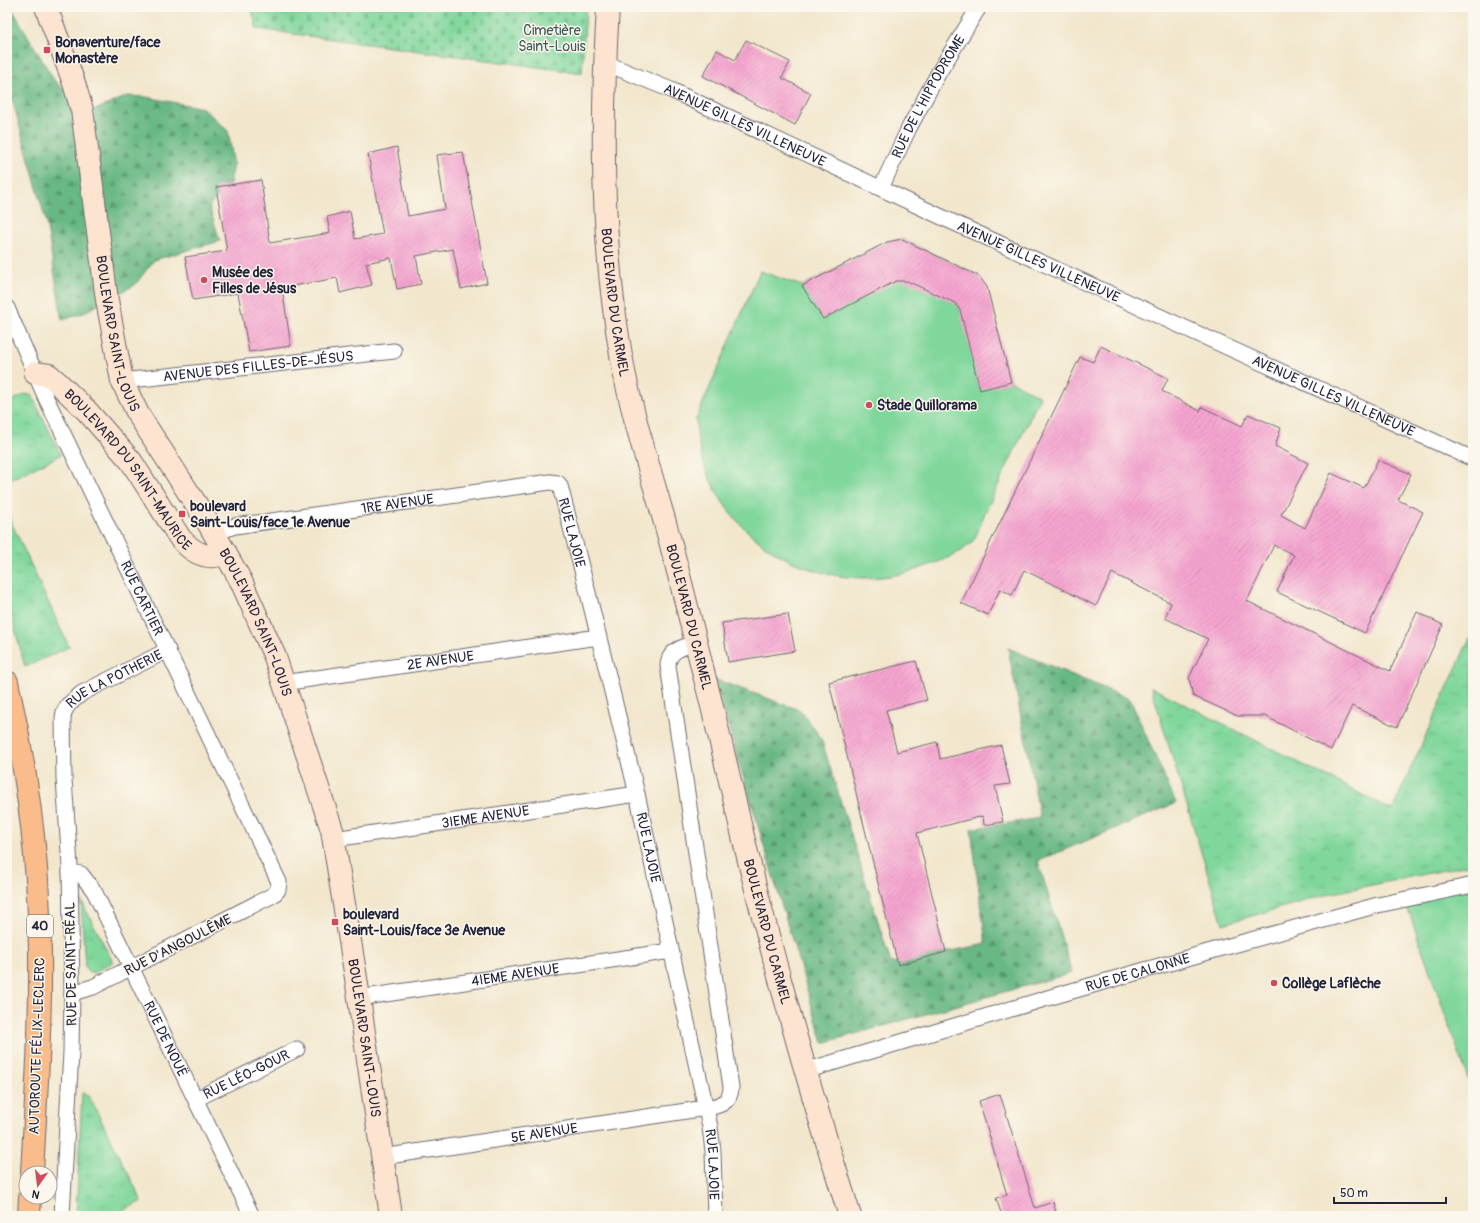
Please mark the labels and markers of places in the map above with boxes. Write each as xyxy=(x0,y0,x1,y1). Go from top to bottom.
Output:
place label: Bonaventure/face Monastère xyxy=(55,34,162,67)
marker: Bonaventure/face Monastère xyxy=(42,45,52,55)
place label: Musée des Filles de Jésus xyxy=(212,264,297,297)
marker: Musée des Filles de Jésus xyxy=(199,275,209,285)
place label: Stade Quillorama xyxy=(877,397,977,414)
marker: Stade Quillorama xyxy=(864,400,874,410)
place label: boulevard Saint-Louis/face 1e Avenue xyxy=(190,498,351,531)
marker: boulevard Saint-Louis/face 1e Avenue xyxy=(177,509,187,519)
place label: boulevard Saint-Louis/face 3e Avenue xyxy=(343,906,506,939)
marker: boulevard Saint-Louis/face 3e Avenue xyxy=(330,917,340,927)
place label: Collège Laflèche xyxy=(1282,975,1382,992)
marker: Collège Laflèche xyxy=(1269,978,1279,988)

